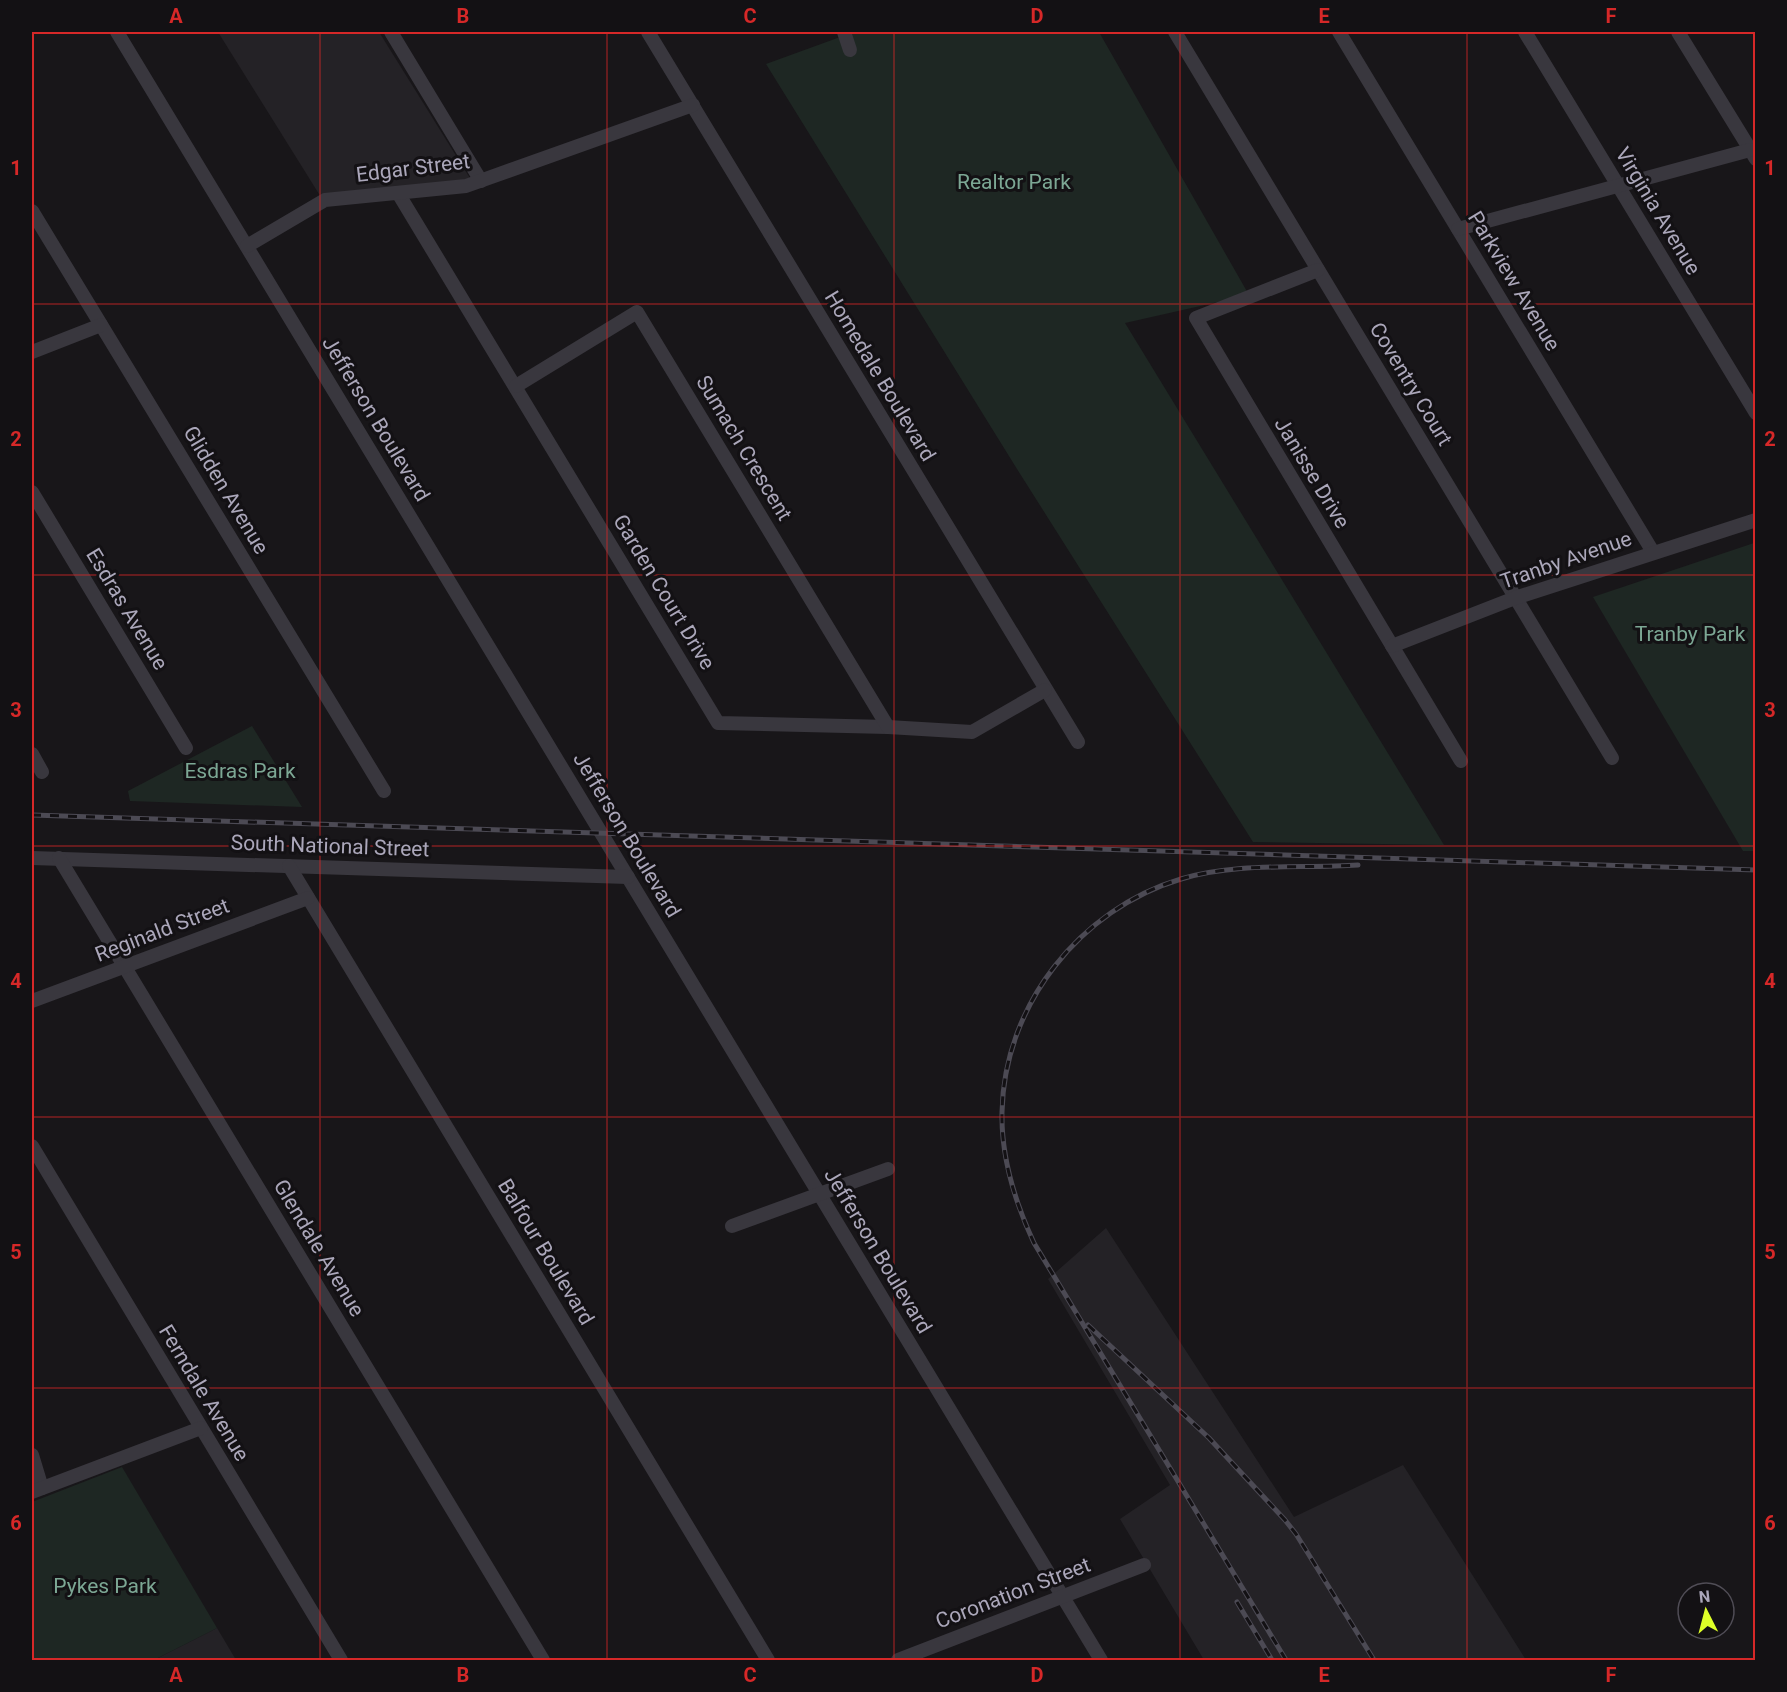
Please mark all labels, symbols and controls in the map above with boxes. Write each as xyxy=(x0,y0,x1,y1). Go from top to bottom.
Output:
text: A xyxy=(169,4,183,28)
text: B xyxy=(457,4,469,28)
text: C xyxy=(743,4,757,28)
text: D xyxy=(1031,4,1044,28)
text: E xyxy=(1318,4,1330,28)
text: F xyxy=(1606,4,1617,28)
street label: Virginia Avenue xyxy=(1611,143,1705,279)
street label: Edgar Street xyxy=(355,149,471,187)
text: 1 xyxy=(10,156,22,180)
text: 1 xyxy=(1764,156,1776,180)
park label: Realtor Park xyxy=(957,170,1071,194)
street label: Parkview Avenue xyxy=(1463,207,1565,355)
street label: Homedale Boulevard xyxy=(820,287,940,465)
street label: Coventry Court xyxy=(1365,318,1457,450)
street label: Jefferson Boulevard xyxy=(317,332,435,506)
street label: Sumach Crescent xyxy=(691,371,797,525)
street label: Janisse Drive xyxy=(1270,413,1354,533)
street label: Glidden Avenue xyxy=(178,422,274,558)
text: 2 xyxy=(10,427,22,451)
text: 2 xyxy=(1764,427,1776,451)
street label: Garden Court Drive xyxy=(608,510,720,674)
street label: Tranby Avenue xyxy=(1497,526,1635,594)
street label: Esdras Avenue xyxy=(81,544,173,674)
park label: Tranby Park xyxy=(1635,622,1746,646)
text: 3 xyxy=(10,698,22,722)
text: 3 xyxy=(1764,698,1776,722)
street label: Jefferson Boulevard xyxy=(568,748,686,922)
park label: Esdras Park xyxy=(184,759,296,783)
street label: South National Street xyxy=(230,831,430,861)
street label: Reginald Street xyxy=(92,893,232,967)
text: 4 xyxy=(10,969,22,993)
text: 4 xyxy=(1764,969,1776,993)
street label: Jefferson Boulevard xyxy=(819,1164,937,1338)
street label: Glendale Avenue xyxy=(269,1175,369,1321)
street label: Balfour Boulevard xyxy=(493,1175,599,1329)
text: 5 xyxy=(10,1240,22,1264)
text: 5 xyxy=(1764,1240,1776,1264)
street label: Ferndale Avenue xyxy=(154,1321,254,1465)
text: 6 xyxy=(10,1511,22,1535)
text: 6 xyxy=(1764,1511,1776,1535)
street label: Coronation Street xyxy=(932,1552,1094,1634)
park label: Pykes Park xyxy=(53,1574,157,1598)
north arrow xyxy=(1676,1581,1736,1641)
text: N xyxy=(1698,1587,1711,1607)
text: A xyxy=(169,1663,183,1687)
text: B xyxy=(457,1663,469,1687)
text: C xyxy=(743,1663,757,1687)
text: D xyxy=(1031,1663,1044,1687)
text: E xyxy=(1318,1663,1330,1687)
text: F xyxy=(1606,1663,1617,1687)

